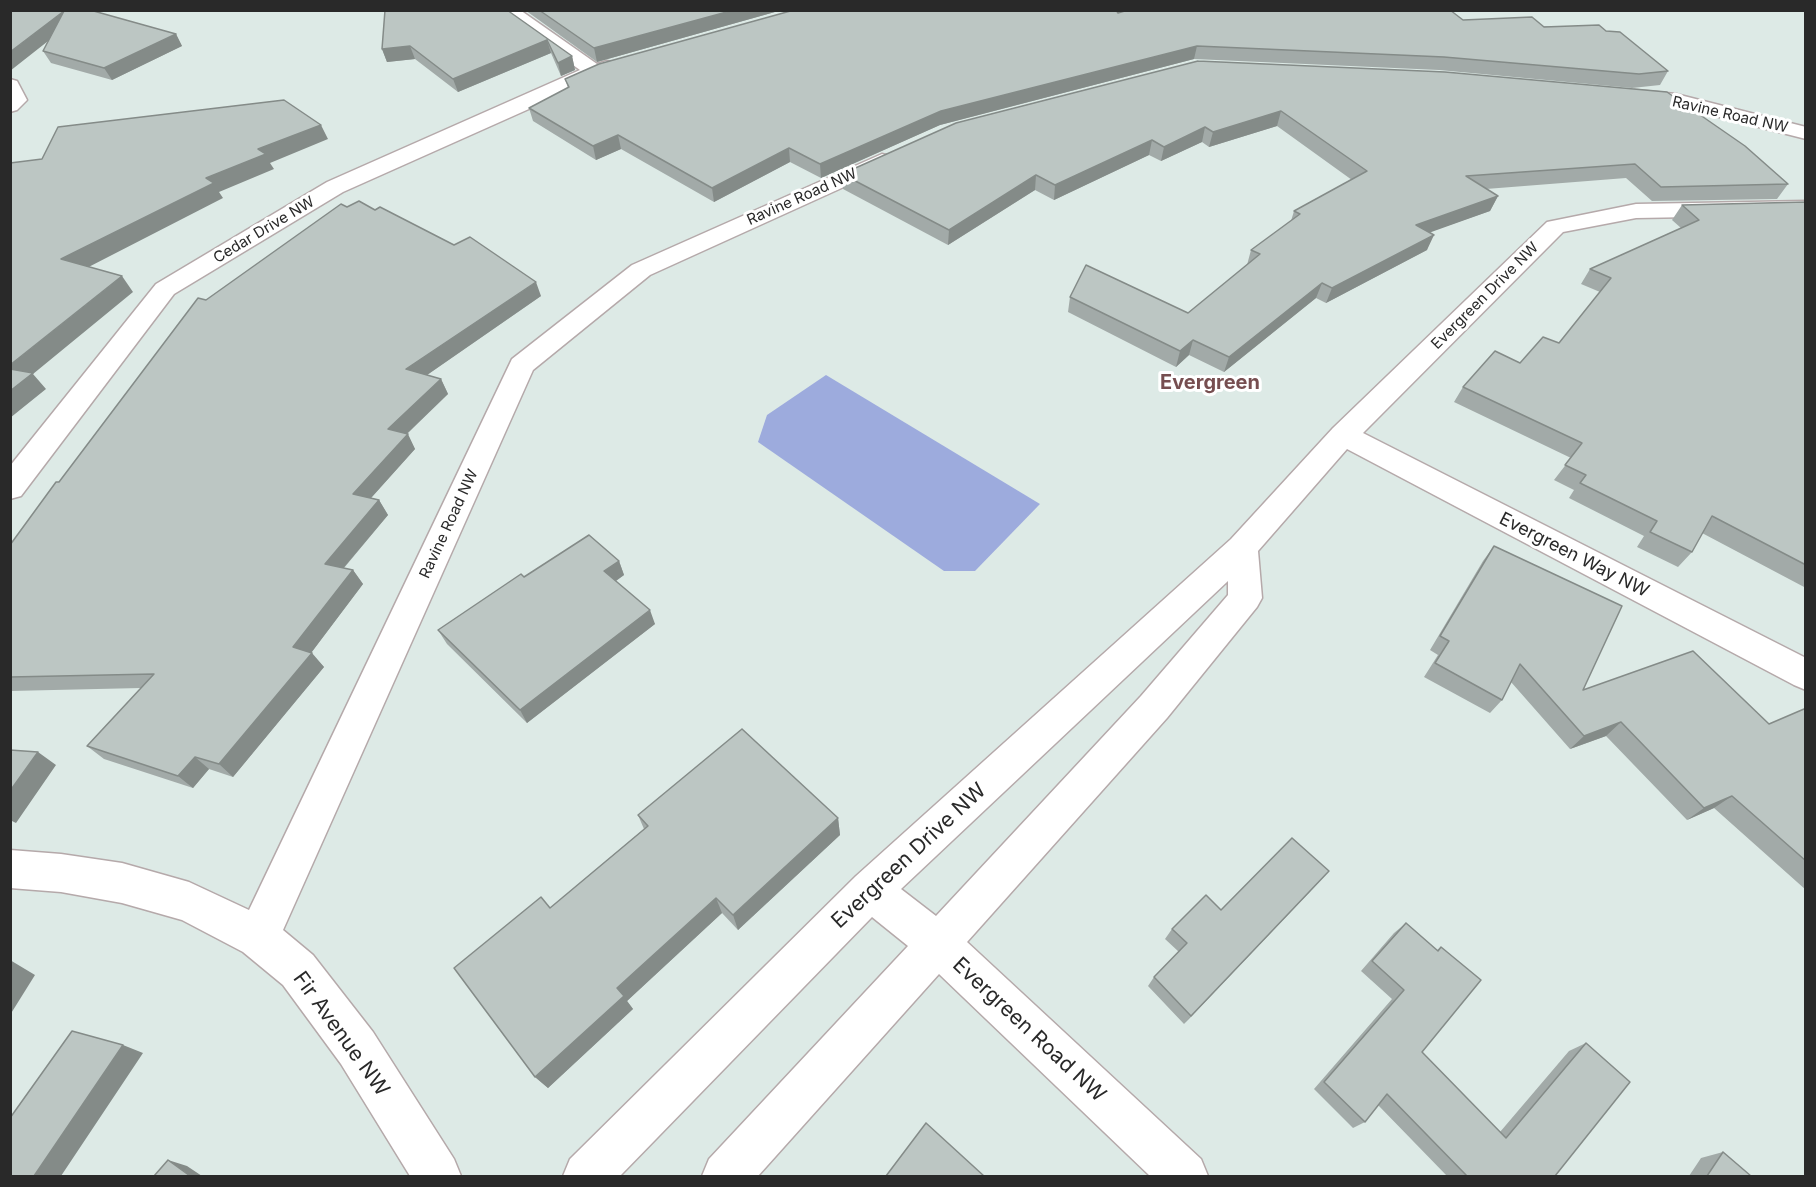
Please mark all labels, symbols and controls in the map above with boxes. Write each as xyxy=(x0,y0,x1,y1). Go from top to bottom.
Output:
street label: Ravine Road NW xyxy=(1670,93,1790,137)
street label: Ravine Road NW xyxy=(744,165,860,229)
street label: Cedar Drive NW xyxy=(210,193,318,267)
street label: Evergreen Drive NW xyxy=(1428,239,1542,353)
district label: Evergreen xyxy=(1160,371,1260,395)
street label: Ravine Road NW xyxy=(416,467,482,581)
street label: Evergreen Way NW xyxy=(1496,508,1652,602)
street label: Evergreen Drive NW xyxy=(827,778,991,934)
street label: Evergreen Road NW xyxy=(947,953,1111,1107)
street label: Fir Avenue NW xyxy=(287,967,395,1101)

